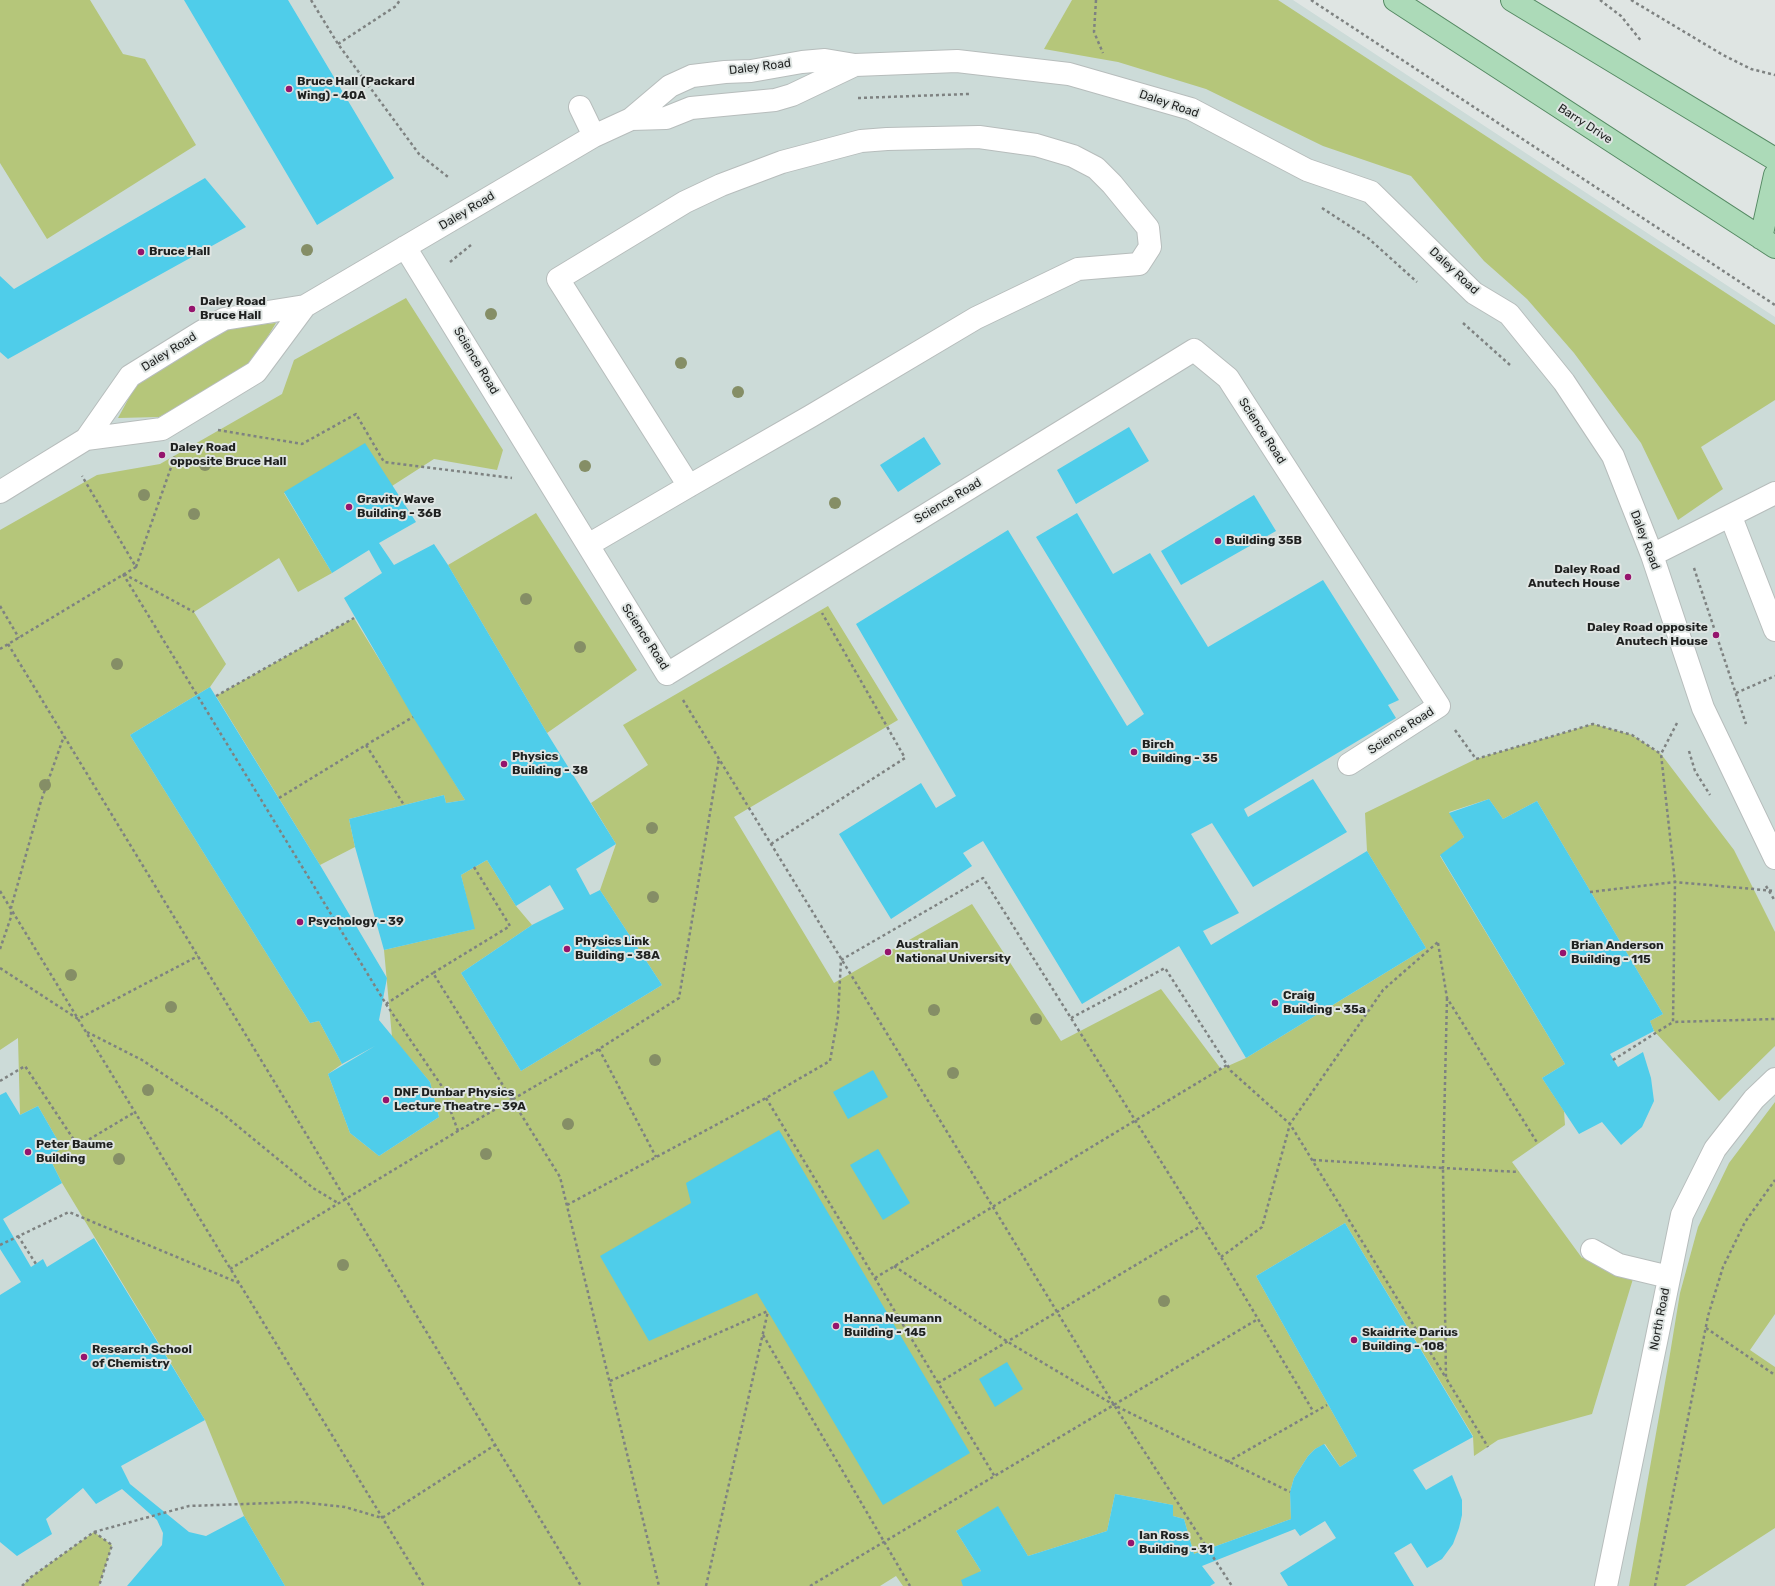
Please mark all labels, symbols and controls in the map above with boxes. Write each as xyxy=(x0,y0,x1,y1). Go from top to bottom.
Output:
street label: Daley Road xyxy=(728,56,792,78)
place label: Bruce Hall (Packard Wing) - 40A xyxy=(297,75,415,103)
marker: Bruce Hall (Packard Wing) - 40A xyxy=(284,84,294,94)
street label: Daley Road xyxy=(1137,87,1201,121)
street label: Barry Drive xyxy=(1555,101,1615,147)
street label: Daley Road xyxy=(437,189,497,233)
street label: Daley Road xyxy=(1426,244,1482,298)
place label: Bruce Hall xyxy=(149,245,210,259)
marker: Bruce Hall xyxy=(136,247,146,257)
place label: Daley Road Bruce Hall xyxy=(200,295,266,323)
marker: Daley Road Bruce Hall xyxy=(187,304,197,314)
street label: Science Road xyxy=(450,325,502,397)
street label: Daley Road xyxy=(139,329,199,375)
street label: Science Road xyxy=(1235,395,1289,467)
place label: Daley Road opposite Bruce Hall xyxy=(170,441,286,469)
marker: Daley Road opposite Bruce Hall xyxy=(157,450,167,460)
street label: Science Road xyxy=(912,475,984,527)
place label: Gravity Wave Building - 36B xyxy=(357,493,441,521)
marker: Gravity Wave Building - 36B xyxy=(344,502,354,512)
street label: Daley Road xyxy=(1627,508,1663,572)
place label: Building 35B xyxy=(1226,534,1302,548)
marker: Building 35B xyxy=(1213,536,1223,546)
place label: Daley Road Anutech House xyxy=(1528,563,1620,591)
marker: Daley Road Anutech House xyxy=(1623,572,1633,582)
street label: Science Road xyxy=(618,601,672,673)
place label: Daley Road opposite Anutech House xyxy=(1587,621,1708,649)
marker: Daley Road opposite Anutech House xyxy=(1711,630,1721,640)
street label: Science Road xyxy=(1365,704,1437,758)
place label: Birch Building - 35 xyxy=(1142,738,1218,766)
marker: Birch Building - 35 xyxy=(1129,747,1139,757)
place label: Physics Building - 38 xyxy=(512,750,588,778)
marker: Physics Building - 38 xyxy=(499,759,509,769)
place label: Psychology - 39 xyxy=(308,915,404,929)
marker: Psychology - 39 xyxy=(295,917,305,927)
place label: Physics Link Building - 38A xyxy=(575,935,660,963)
place label: Australian National University xyxy=(896,938,1011,966)
place label: Brian Anderson Building - 115 xyxy=(1571,939,1664,967)
marker: Physics Link Building - 38A xyxy=(562,944,572,954)
marker: Australian National University xyxy=(883,947,893,957)
marker: Brian Anderson Building - 115 xyxy=(1558,948,1568,958)
place label: Craig Building - 35a xyxy=(1283,989,1366,1017)
marker: Craig Building - 35a xyxy=(1270,998,1280,1008)
place label: DNF Dunbar Physics Lecture Theatre - 39A xyxy=(394,1086,526,1114)
marker: DNF Dunbar Physics Lecture Theatre - 39A xyxy=(381,1095,391,1105)
place label: Peter Baume Building xyxy=(36,1138,113,1166)
marker: Peter Baume Building xyxy=(23,1147,33,1157)
street label: North Road xyxy=(1647,1287,1673,1351)
place label: Hanna Neumann Building - 145 xyxy=(844,1312,942,1340)
marker: Hanna Neumann Building - 145 xyxy=(831,1321,841,1331)
place label: Skaidrite Darius Building - 108 xyxy=(1362,1326,1458,1354)
marker: Skaidrite Darius Building - 108 xyxy=(1349,1335,1359,1345)
place label: Research School of Chemistry xyxy=(92,1343,192,1371)
marker: Research School of Chemistry xyxy=(79,1352,89,1362)
place label: Ian Ross Building - 31 xyxy=(1139,1529,1213,1557)
marker: Ian Ross Building - 31 xyxy=(1126,1538,1136,1548)

